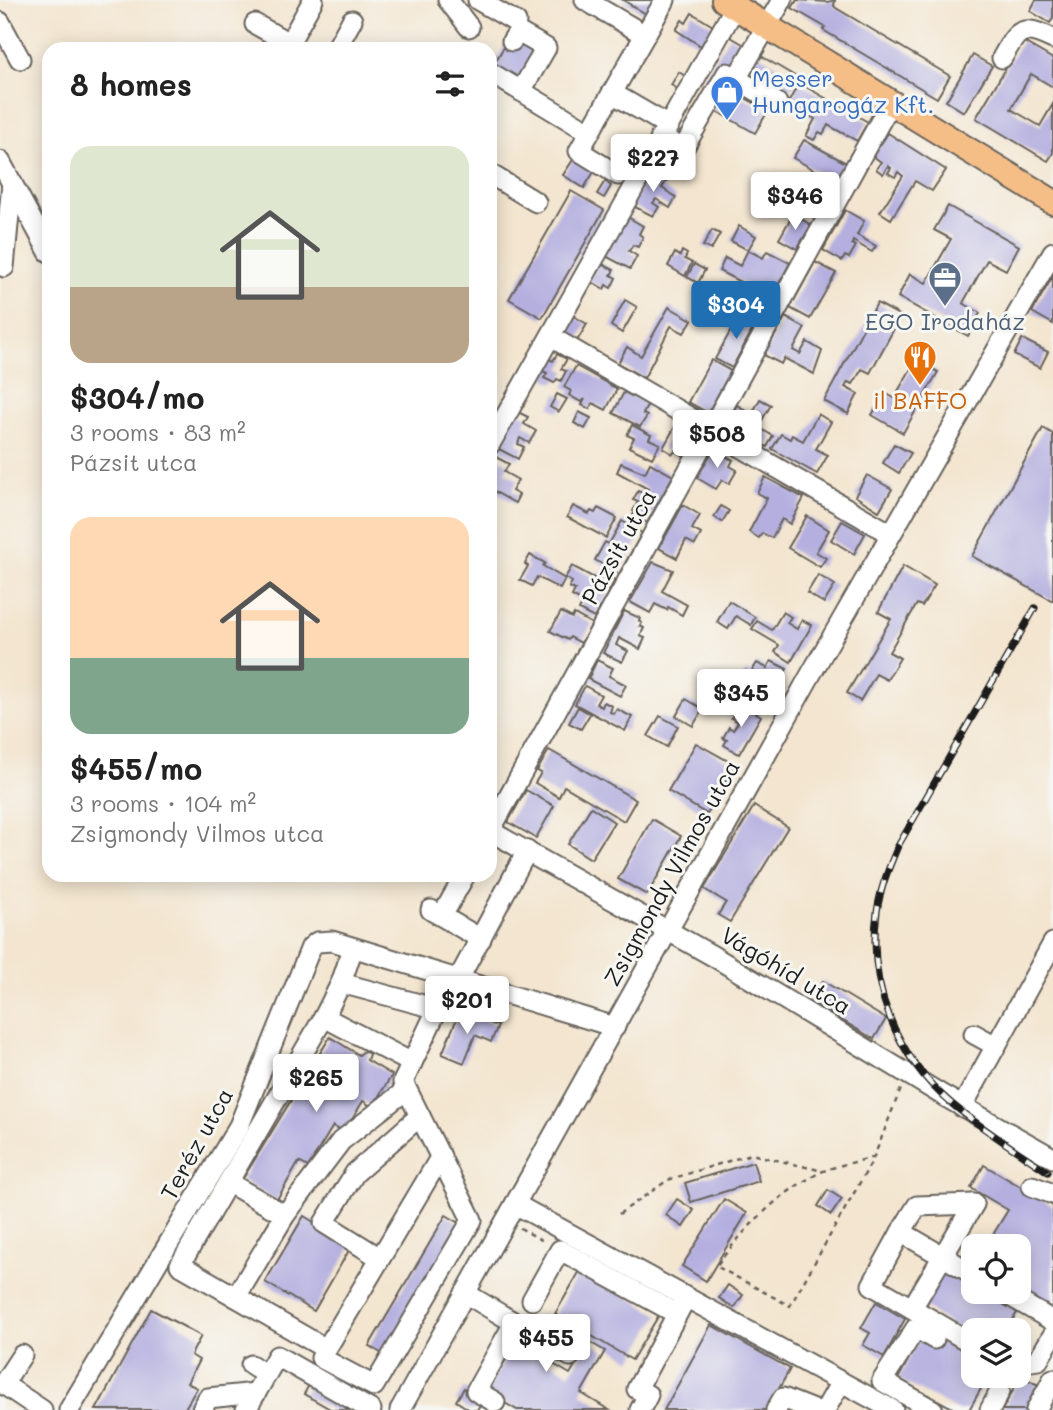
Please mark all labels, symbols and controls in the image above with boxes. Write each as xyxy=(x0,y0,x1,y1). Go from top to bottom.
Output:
place label: Messer Hungarogáz Kft. xyxy=(752,63,934,119)
text: 8 homes xyxy=(70,64,192,104)
icon: filters xyxy=(431,65,469,103)
shop icon: Messer Hungarogáz Kft. xyxy=(708,73,746,122)
pin: $227 xyxy=(612,134,694,194)
text: $227 xyxy=(627,142,679,172)
pin: $346 xyxy=(754,173,836,232)
text: $346 xyxy=(767,180,823,210)
icon: home xyxy=(207,192,333,318)
office icon: EGO Irodaház xyxy=(926,259,964,308)
pin: $304 xyxy=(695,282,777,341)
text: $304 xyxy=(707,289,765,319)
place label: EGO Irodaház xyxy=(865,306,1025,336)
restaurant icon: il BAFFO xyxy=(901,338,939,387)
text: $304/mo xyxy=(70,377,204,417)
place label: il BAFFO xyxy=(873,385,967,415)
pin: $508 xyxy=(676,410,758,470)
text: 3 rooms · 83 m² xyxy=(70,417,246,447)
text: $508 xyxy=(689,418,745,448)
text: Pázsit utca xyxy=(70,447,197,477)
street label: Pázsit utca xyxy=(574,484,662,610)
icon: home xyxy=(207,563,333,689)
pin: $345 xyxy=(700,670,782,729)
text: $345 xyxy=(713,677,769,707)
text: $455/mo xyxy=(70,748,202,788)
street label: Zsigmondy Vilmos utca xyxy=(596,754,746,991)
text: 3 rooms · 104 m² xyxy=(70,788,256,818)
text: Zsigmondy Vilmos utca xyxy=(70,818,324,848)
street label: Vágóhíd utca xyxy=(716,919,857,1021)
pin: $201 xyxy=(426,976,508,1036)
text: $201 xyxy=(441,984,493,1014)
pin: $265 xyxy=(275,1054,357,1114)
text: $265 xyxy=(289,1062,343,1092)
street label: Teréz utca xyxy=(153,1082,239,1205)
map controls xyxy=(961,1234,1031,1388)
button: locate xyxy=(961,1234,1031,1304)
pin: $455 xyxy=(505,1314,587,1374)
button: layers xyxy=(961,1318,1031,1388)
text: $455 xyxy=(518,1322,574,1352)

